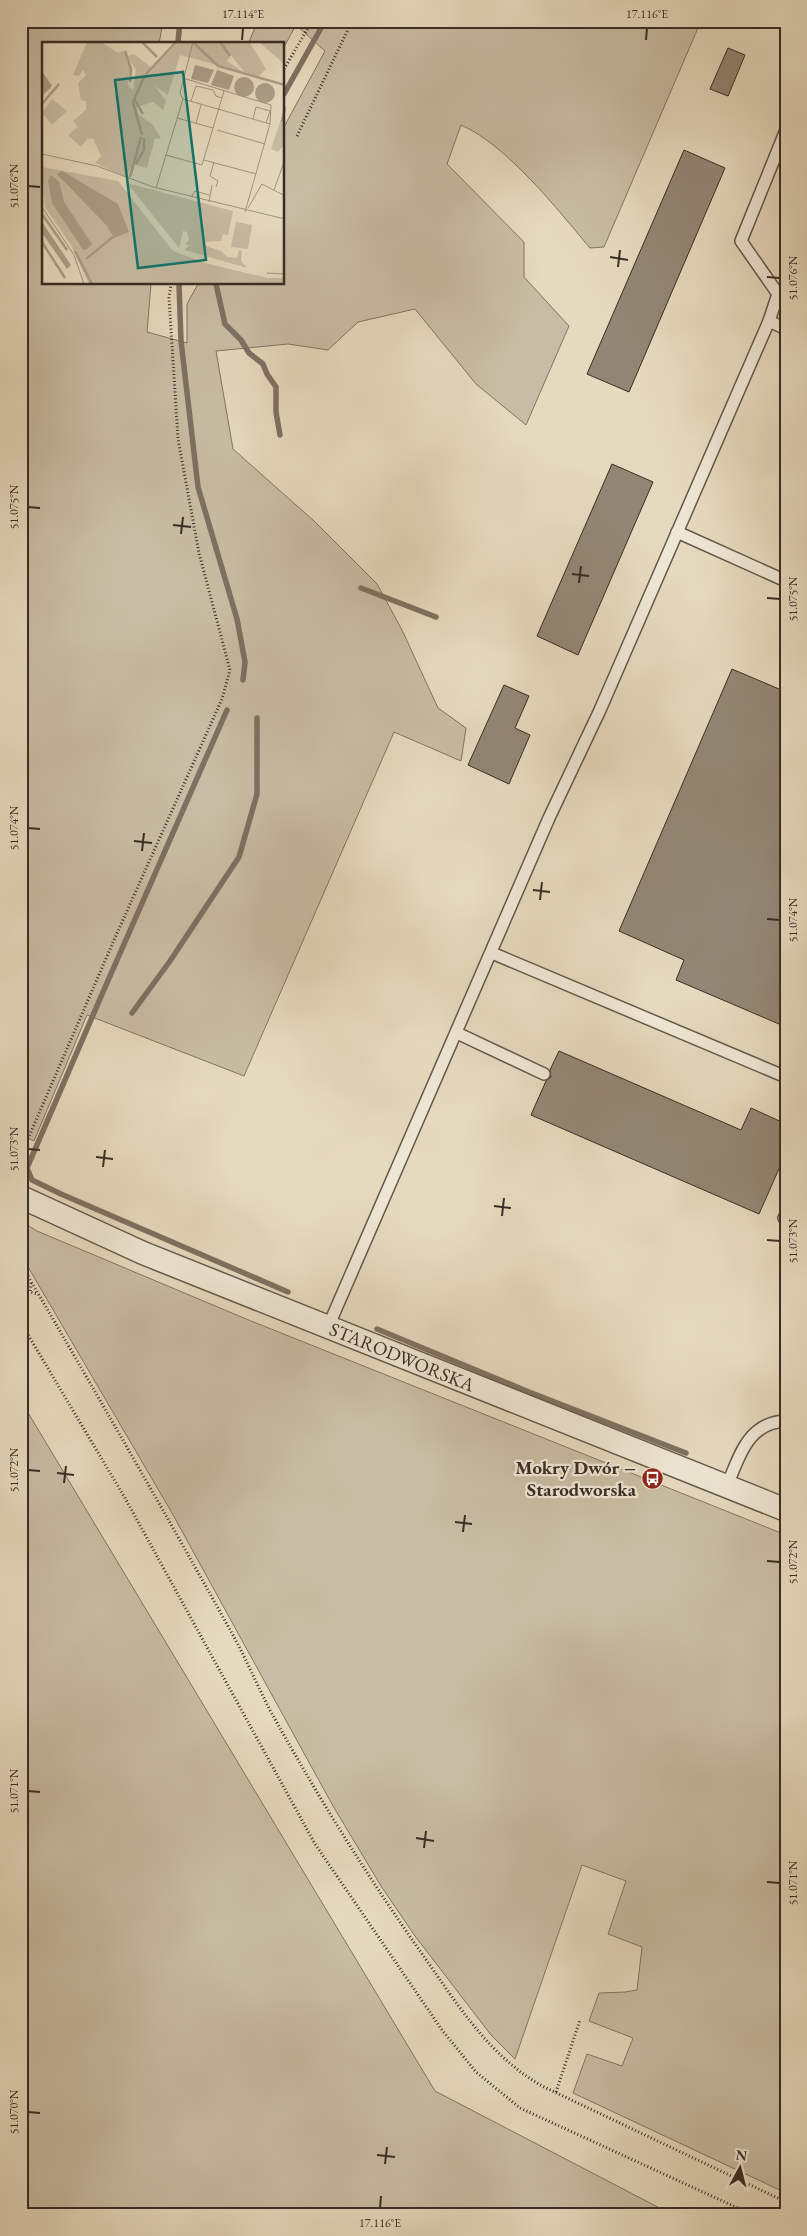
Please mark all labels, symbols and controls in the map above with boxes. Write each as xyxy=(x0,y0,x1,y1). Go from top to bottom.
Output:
text: 17.114°E xyxy=(222,6,264,22)
text: 17.116°E xyxy=(626,6,668,22)
inset map xyxy=(42,42,285,285)
text: 51.076°N xyxy=(6,163,22,208)
text: 51.076°N xyxy=(785,255,801,300)
text: 51.075°N xyxy=(6,484,22,529)
text: 51.075°N xyxy=(785,576,801,621)
text: 51.074°N xyxy=(6,805,22,850)
text: 51.074°N xyxy=(785,897,801,942)
text: 51.073°N xyxy=(6,1126,22,1171)
text: 51.073°N xyxy=(785,1218,801,1263)
street label: STARODWORSKA xyxy=(326,1316,479,1398)
text: 51.072°N xyxy=(6,1447,22,1492)
place label: Mokry Dwór – Starodworska xyxy=(515,1455,637,1502)
bus stop icon: Mokry Dwór – Starodworska xyxy=(640,1466,664,1490)
text: 51.072°N xyxy=(785,1539,801,1584)
text: 51.071°N xyxy=(6,1768,22,1813)
text: 51.071°N xyxy=(785,1860,801,1905)
text: 51.070°N xyxy=(6,2089,22,2134)
north arrow xyxy=(714,2144,764,2194)
text: N xyxy=(735,2145,749,2165)
text: 17.116°E xyxy=(359,2215,401,2231)

